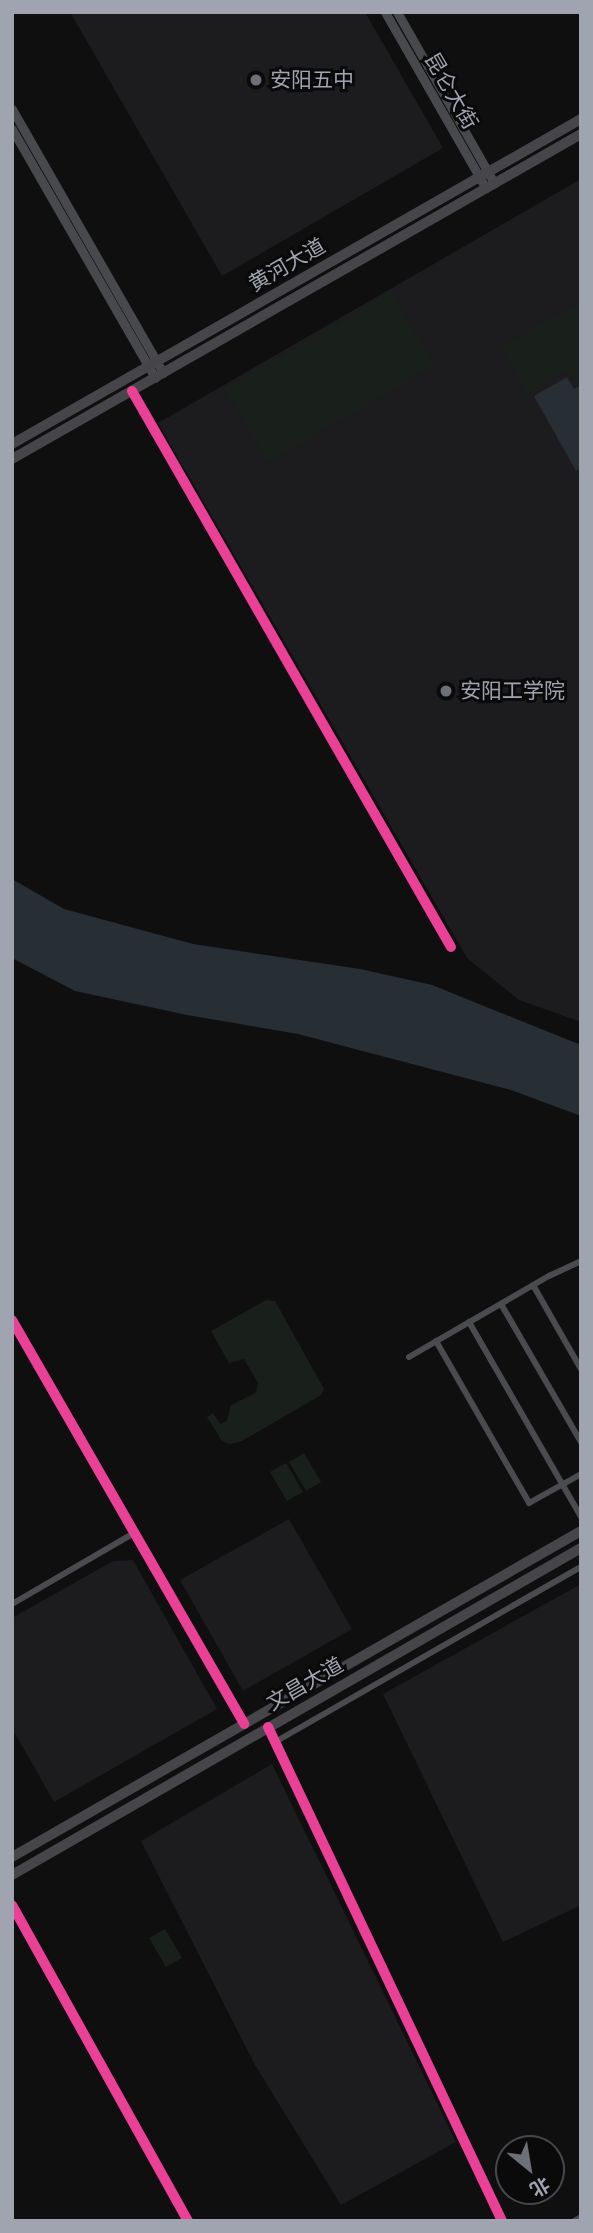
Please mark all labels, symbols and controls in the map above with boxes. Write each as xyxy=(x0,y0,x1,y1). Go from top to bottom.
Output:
street label: 昆仑大街 xyxy=(419,48,483,134)
place label: 安阳五中 xyxy=(270,67,354,93)
marker: 安阳五中 xyxy=(248,72,264,88)
street label: 黄河大道 xyxy=(244,233,330,297)
place label: 安阳工学院 xyxy=(460,678,565,704)
marker: 安阳工学院 xyxy=(438,683,454,699)
street label: 文昌大道 xyxy=(262,1652,348,1716)
north arrow xyxy=(495,2135,565,2205)
text: 北 xyxy=(526,2172,553,2201)

